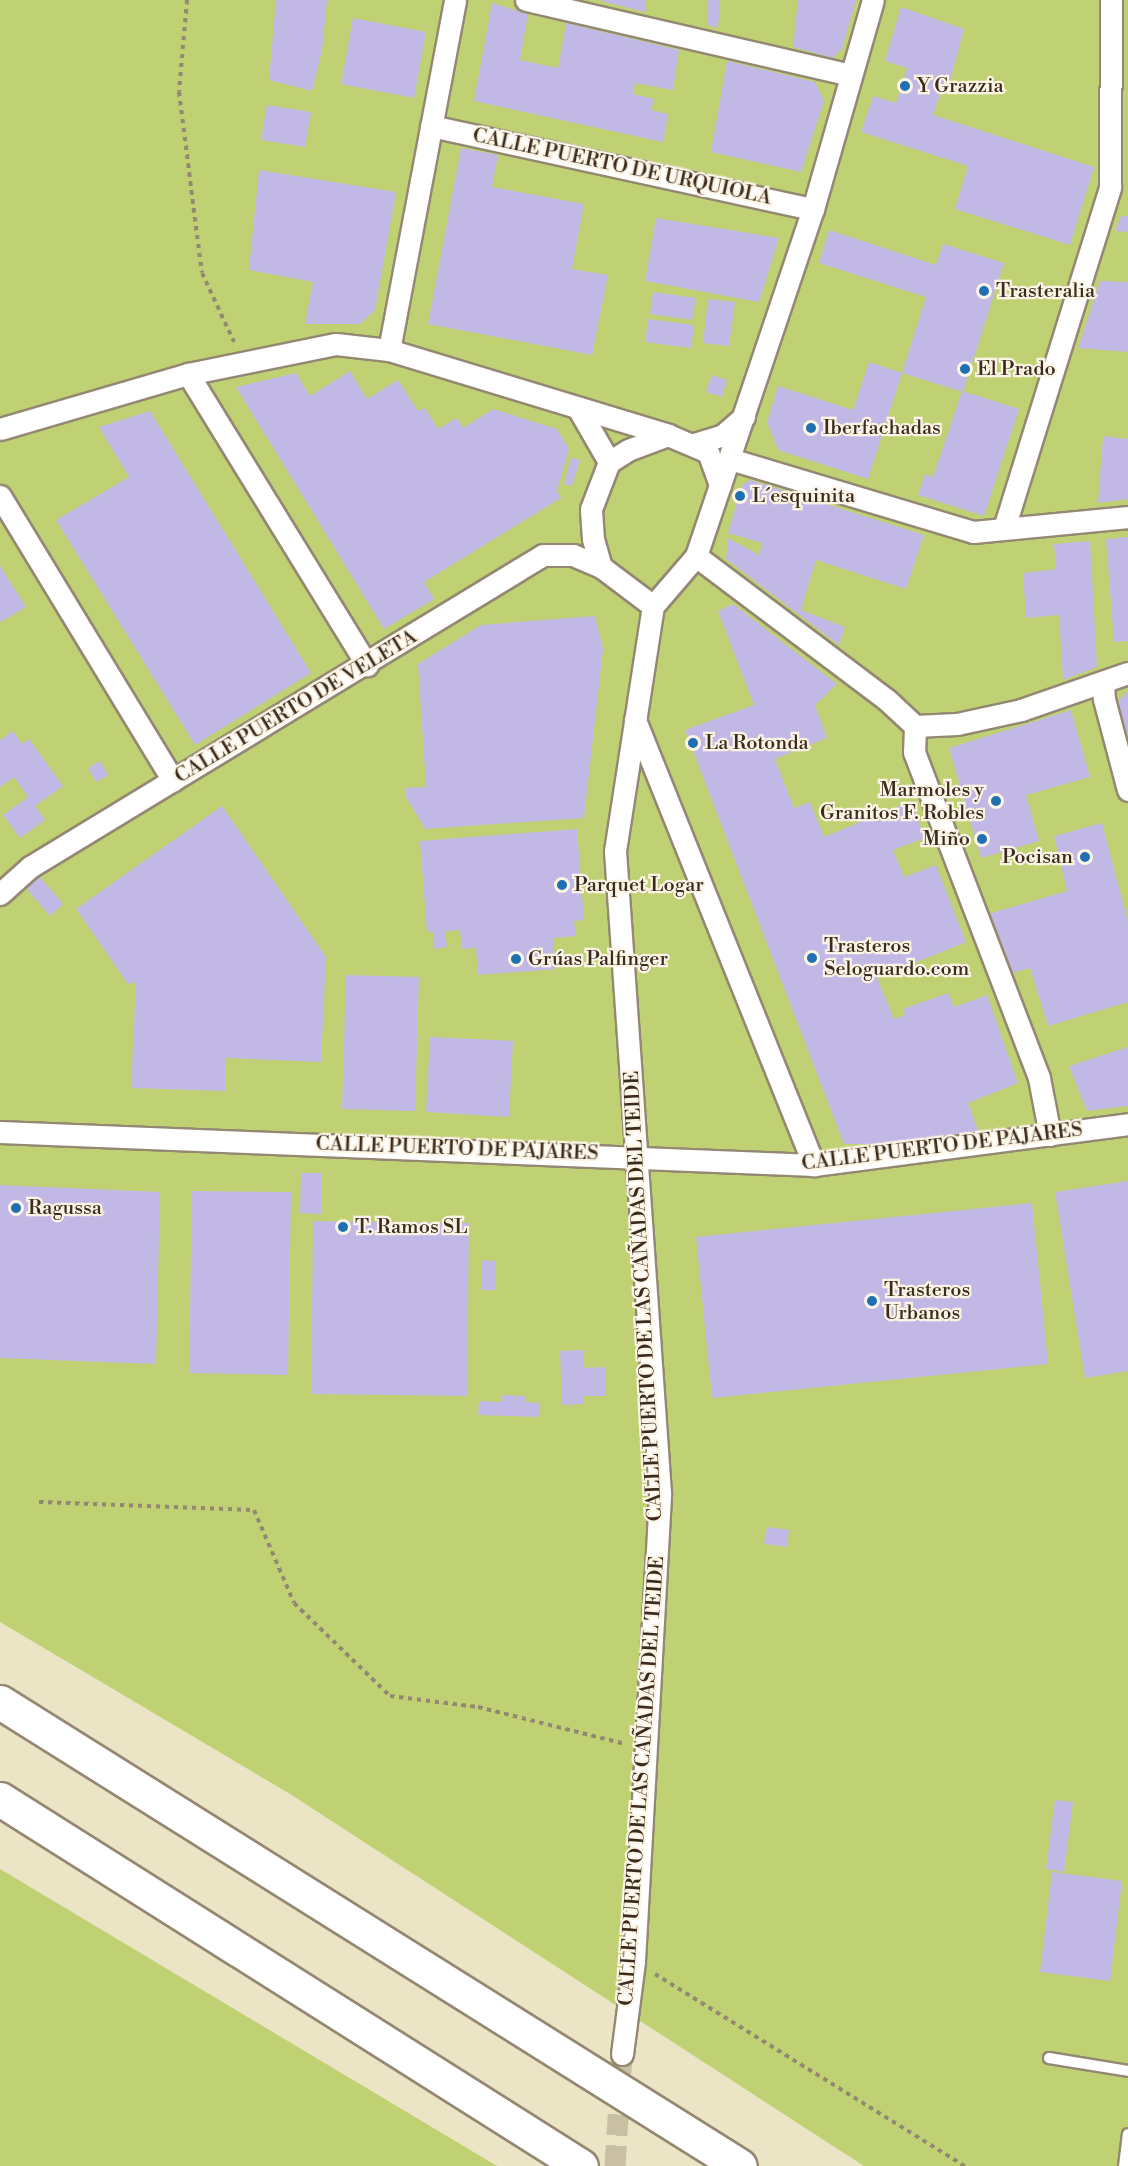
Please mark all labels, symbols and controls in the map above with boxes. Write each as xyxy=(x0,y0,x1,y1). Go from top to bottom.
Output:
place label: Y Grazzia xyxy=(917,74,1004,98)
marker: Y Grazzia xyxy=(898,79,912,93)
street label: CALLE PUERTO DE URQUIOLA xyxy=(470,124,774,210)
place label: Trasteralia xyxy=(996,279,1095,303)
marker: Trasteralia xyxy=(977,284,991,298)
place label: El Prado xyxy=(977,357,1056,381)
marker: El Prado xyxy=(958,362,972,376)
place label: Iberfachadas xyxy=(823,416,941,440)
marker: Iberfachadas xyxy=(804,421,818,435)
place label: L´esquinita xyxy=(752,484,855,508)
marker: L´esquinita xyxy=(733,489,747,503)
street label: CALLE PUERTO DE VELETA xyxy=(171,625,421,789)
place label: La Rotonda xyxy=(705,731,809,755)
marker: La Rotonda xyxy=(686,736,700,750)
place label: Marmoles y Granitos F. Robles xyxy=(820,778,984,825)
marker: Marmoles y Granitos F. Robles xyxy=(989,794,1003,808)
place label: Miño xyxy=(923,827,970,851)
marker: Miño xyxy=(975,832,989,846)
place label: Pocisan xyxy=(1002,845,1073,869)
marker: Pocisan xyxy=(1078,850,1092,864)
place label: Parquet Logar xyxy=(574,873,704,897)
marker: Parquet Logar xyxy=(555,878,569,892)
place label: Trasteros Seloguardo.com xyxy=(824,934,969,981)
place label: Grúas Palfinger xyxy=(528,947,668,971)
marker: Trasteros Seloguardo.com xyxy=(805,951,819,965)
marker: Grúas Palfinger xyxy=(509,952,523,966)
street label: CALLE PUERTO DE LAS CAÑADAS DEL TEIDE xyxy=(620,1070,668,1522)
street label: CALLE PUERTO DE PAJARES xyxy=(800,1118,1084,1176)
street label: CALLE PUERTO DE PAJARES xyxy=(315,1132,599,1166)
place label: Ragussa xyxy=(28,1196,102,1220)
marker: Ragussa xyxy=(9,1201,23,1215)
place label: T. Ramos SL xyxy=(355,1215,467,1239)
marker: T. Ramos SL xyxy=(336,1220,350,1234)
place label: Trasteros Urbanos xyxy=(884,1278,970,1325)
marker: Trasteros Urbanos xyxy=(865,1294,879,1308)
street label: CALLE PUERTO DE LAS CAÑADAS DEL TEIDE xyxy=(614,1555,670,2007)

